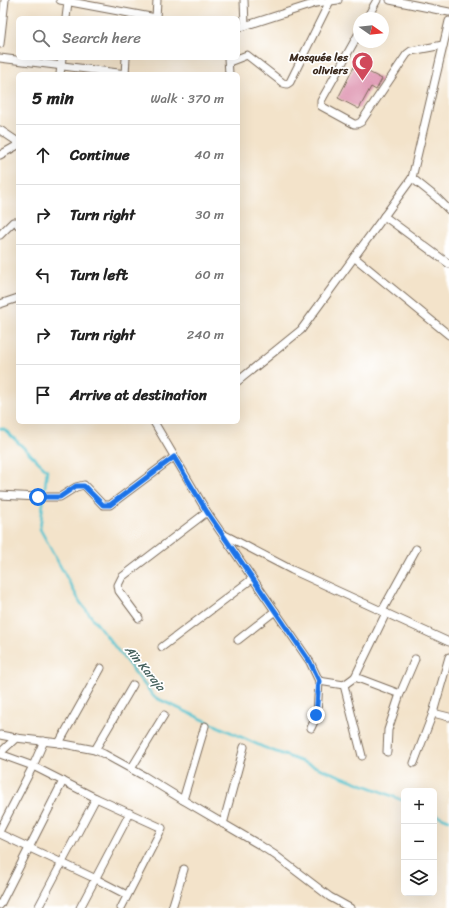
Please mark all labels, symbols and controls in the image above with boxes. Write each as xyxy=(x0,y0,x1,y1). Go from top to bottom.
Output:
north arrow xyxy=(353,12,389,48)
search box xyxy=(16,16,240,60)
text: Search here xyxy=(62,25,141,51)
icon: search xyxy=(30,27,52,49)
place label: Mosquée les oliviers xyxy=(288,48,349,80)
mosque icon: Mosquée les oliviers xyxy=(350,50,376,83)
text: 5 min xyxy=(32,83,74,113)
text: Walk · 370 m xyxy=(150,87,224,110)
text: Continue xyxy=(70,142,130,168)
text: 40 m xyxy=(194,143,224,166)
icon: ahead xyxy=(32,144,54,166)
text: Turn right xyxy=(70,202,135,228)
text: 30 m xyxy=(195,203,224,226)
icon: right xyxy=(32,204,54,226)
text: Turn left xyxy=(70,262,128,288)
text: 60 m xyxy=(195,263,224,286)
icon: left xyxy=(32,264,54,286)
text: Turn right xyxy=(70,322,135,348)
text: 240 m xyxy=(187,323,224,346)
icon: right xyxy=(32,324,54,346)
text: Arrive at destination xyxy=(70,382,207,408)
icon: arrive xyxy=(32,384,54,406)
route start xyxy=(29,488,47,506)
water label: Aïn Karaja xyxy=(118,639,172,697)
route end xyxy=(307,706,325,724)
map controls xyxy=(401,788,437,896)
button: + xyxy=(401,788,437,824)
button: − xyxy=(401,824,437,860)
button: layers xyxy=(401,860,437,896)

